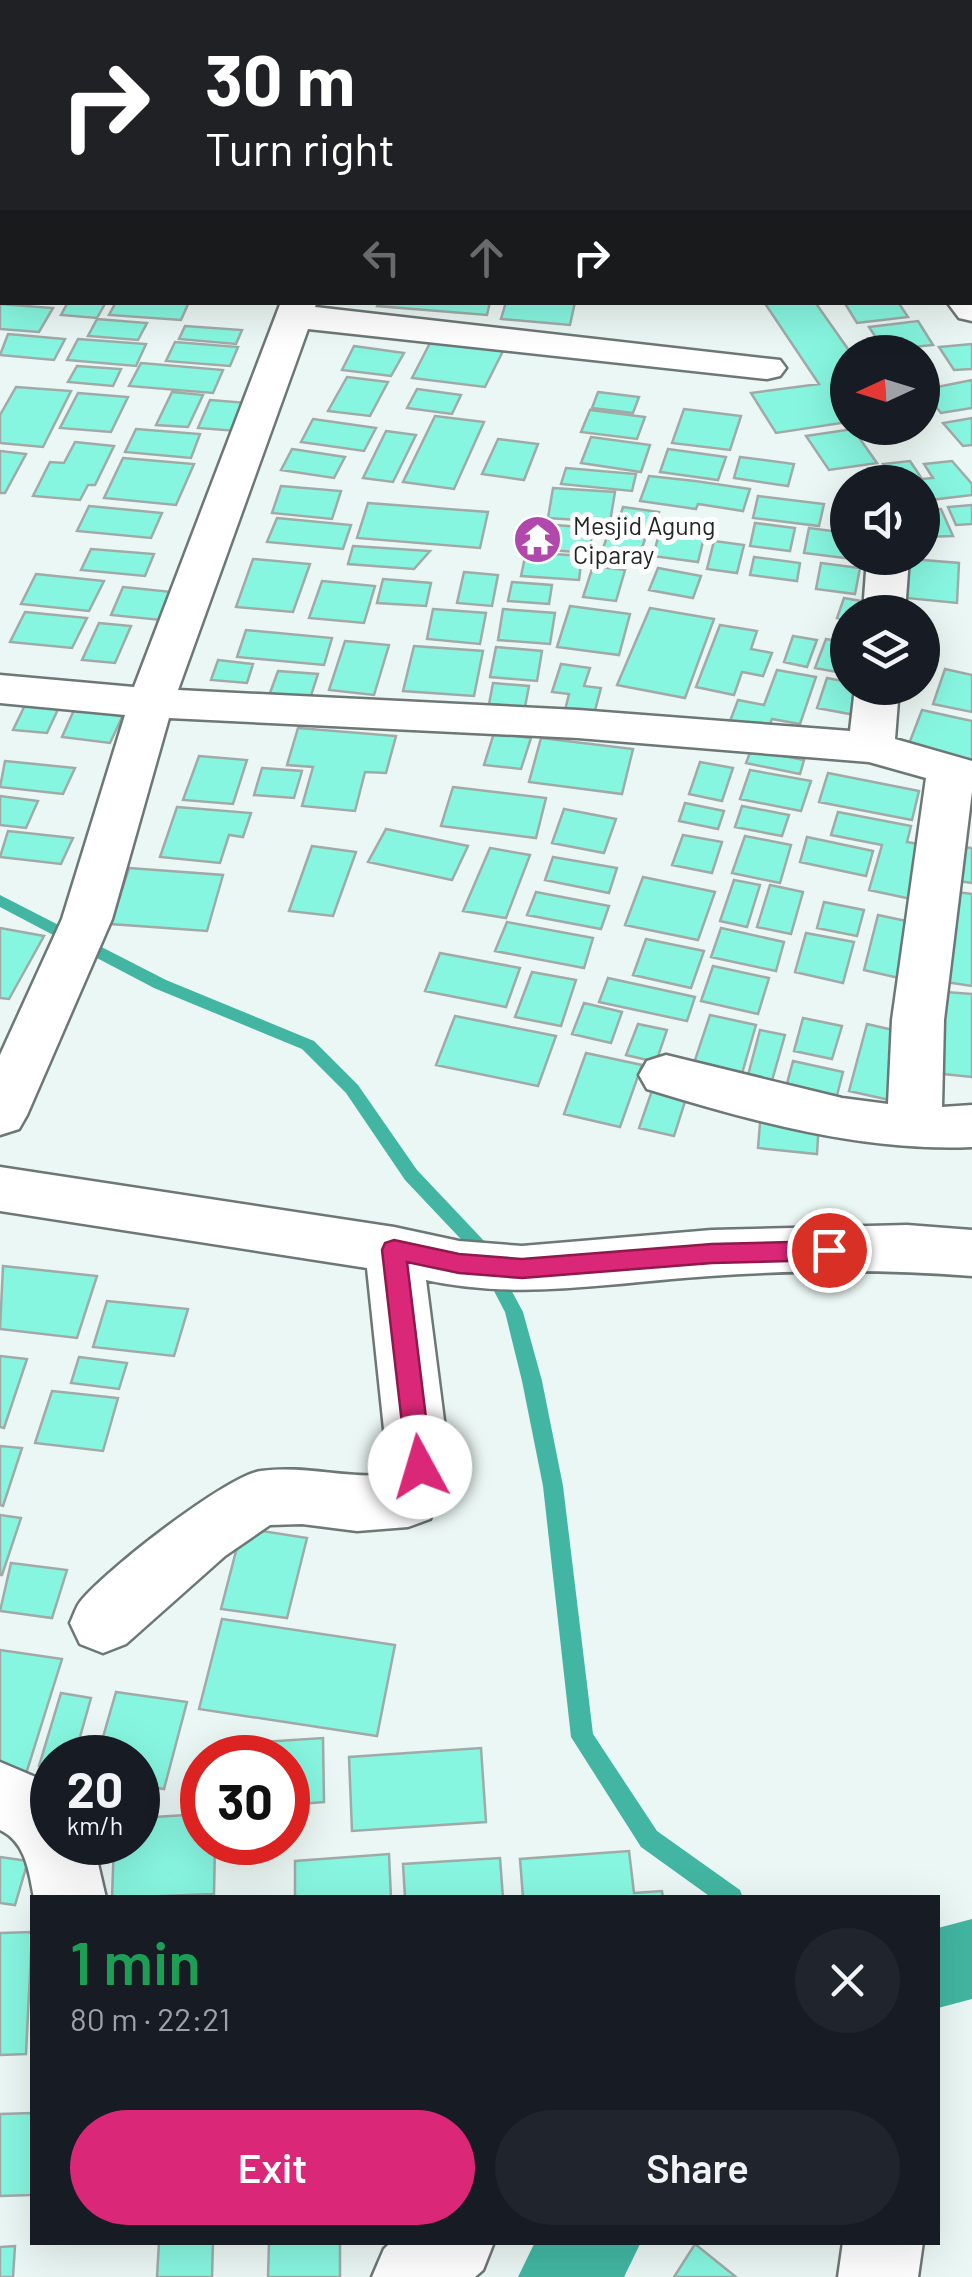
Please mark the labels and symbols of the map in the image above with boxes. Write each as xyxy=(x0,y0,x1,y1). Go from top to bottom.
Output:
north arrow xyxy=(830,335,940,445)
place label: Mesjid Agung Ciparay xyxy=(573,510,715,569)
temple icon: Mesjid Agung Ciparay xyxy=(512,514,564,566)
pin xyxy=(787,1208,872,1293)
position arrow xyxy=(368,1415,472,1519)
speed limit sign: 30 xyxy=(180,1735,310,1865)

